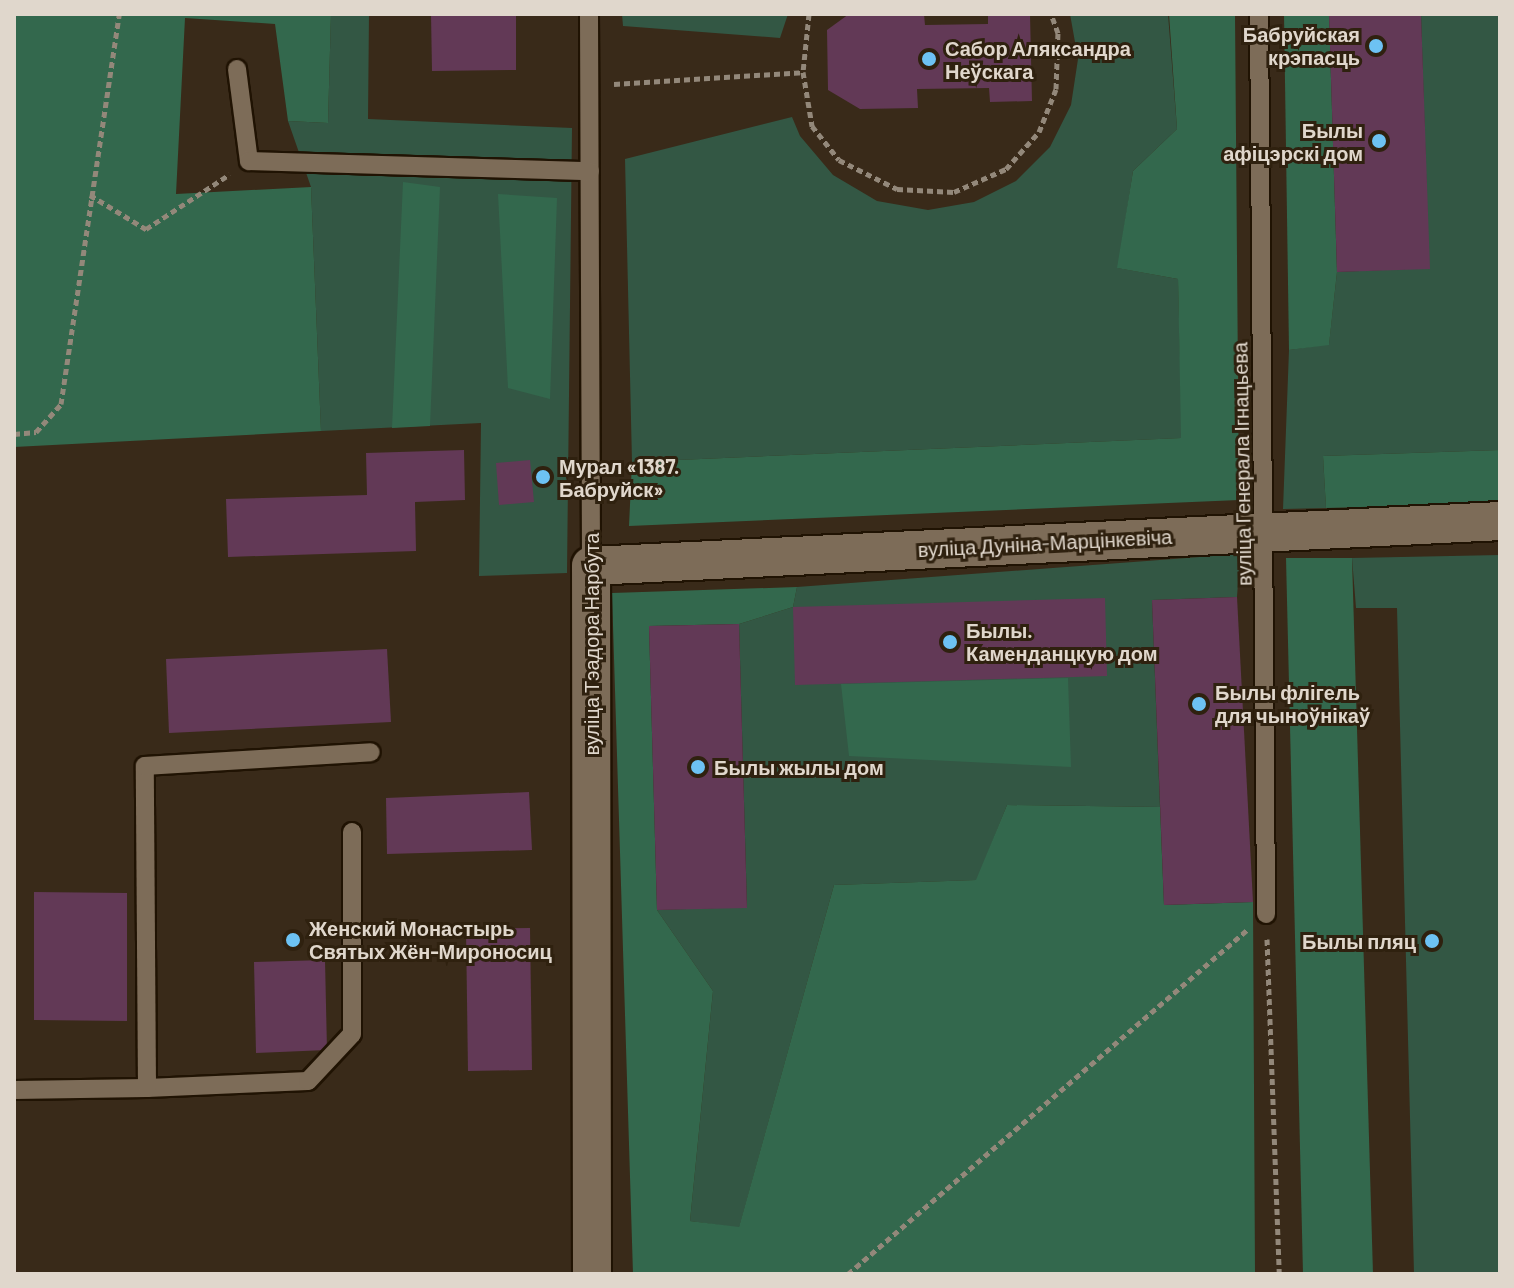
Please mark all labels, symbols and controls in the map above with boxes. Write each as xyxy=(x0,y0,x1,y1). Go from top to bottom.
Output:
place label: Бабруйская крэпасць xyxy=(1243,22,1360,69)
place label: Сабор Аляксандра Неўскага xyxy=(945,36,1131,83)
marker: Бабруйская крэпасць xyxy=(1367,37,1385,55)
marker: Сабор Аляксандра Неўскага xyxy=(920,50,938,68)
place label: Былы афіцэрскі дом xyxy=(1223,118,1363,165)
marker: Былы афіцэрскі дом xyxy=(1370,132,1388,150)
street label: вуліца Генерала Ігнацьева xyxy=(1228,342,1256,586)
place label: Мурал «1387. Бабруйск» xyxy=(559,454,679,501)
marker: Мурал «1387. Бабруйск» xyxy=(534,468,552,486)
street label: вуліца Дуніна-Марцінкевіча xyxy=(917,524,1173,562)
street label: вуліца Тэадора Нарбута xyxy=(579,533,603,755)
place label: Былы. Каменданцкую дом xyxy=(966,618,1157,665)
marker: Былы. Каменданцкую дом xyxy=(941,633,959,651)
place label: Былы флігель для чыноўнікаў xyxy=(1215,680,1370,727)
marker: Былы флігель для чыноўнікаў xyxy=(1190,695,1208,713)
place label: Былы жылы дом xyxy=(714,755,884,779)
marker: Былы жылы дом xyxy=(689,758,707,776)
place label: Женский Монастырь Святых Жён-Мироносиц xyxy=(309,916,552,963)
place label: Былы пляц xyxy=(1302,929,1416,953)
marker: Женский Монастырь Святых Жён-Мироносиц xyxy=(284,931,302,949)
marker: Былы пляц xyxy=(1423,932,1441,950)

